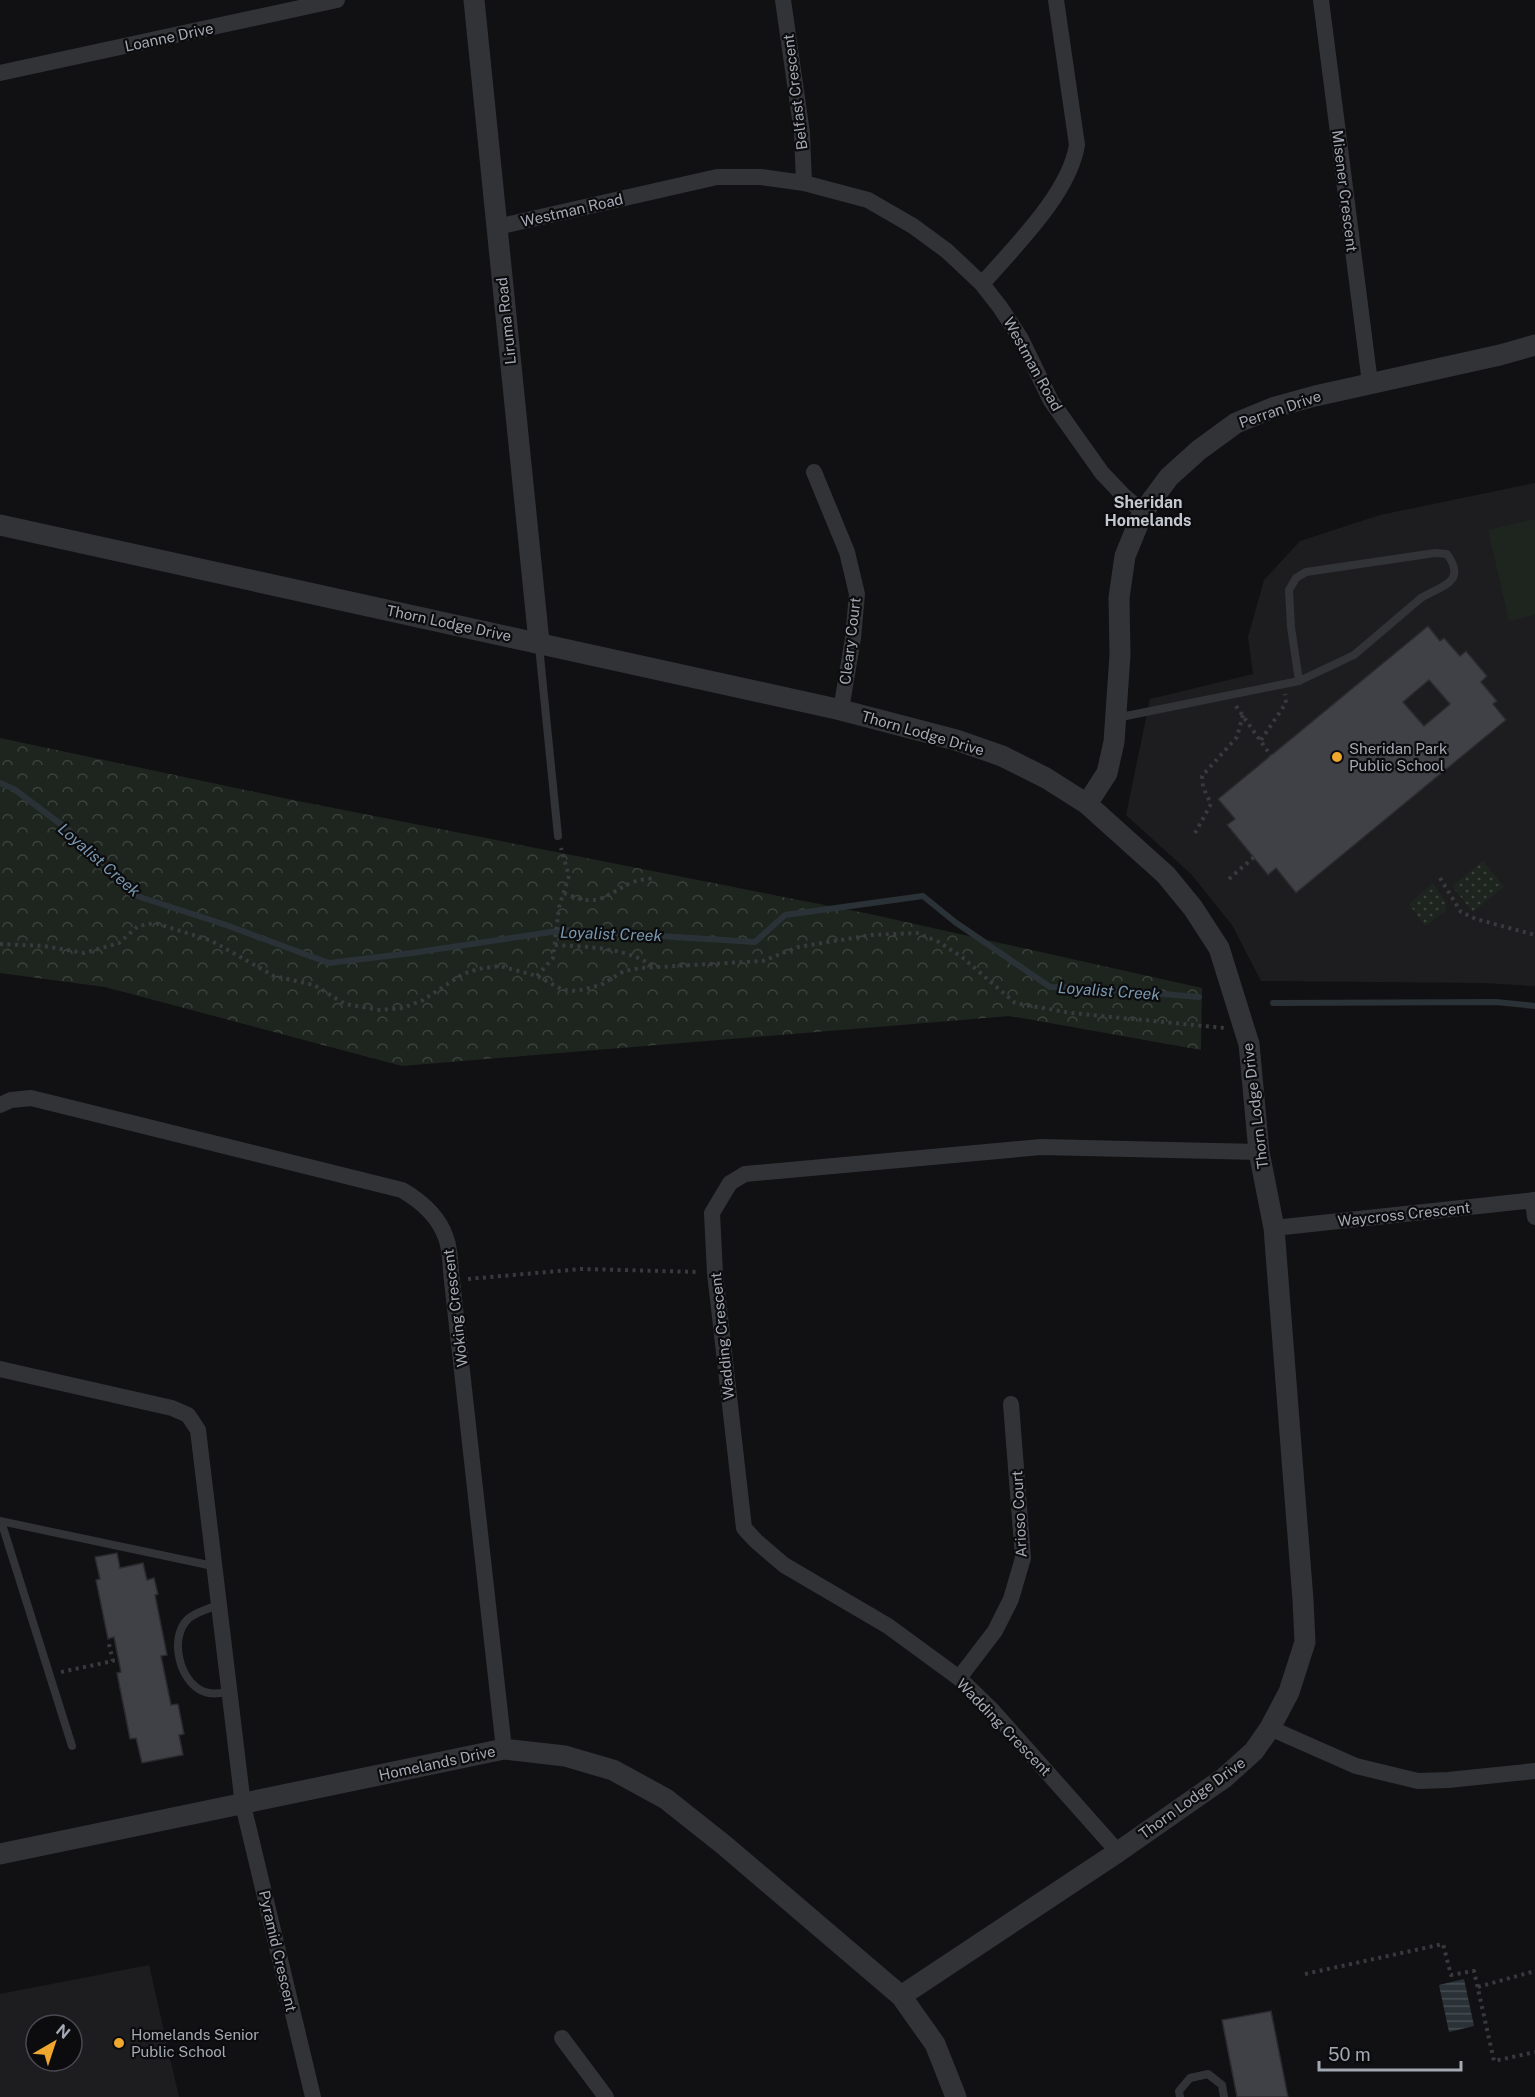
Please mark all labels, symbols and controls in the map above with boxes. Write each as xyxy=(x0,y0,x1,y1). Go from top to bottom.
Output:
street label: Loanne Drive xyxy=(123,19,215,55)
street label: Belfast Crescent xyxy=(779,33,811,151)
street label: Misener Crescent xyxy=(1329,129,1361,253)
street label: Westman Road xyxy=(519,190,625,230)
street label: Liruma Road xyxy=(493,277,519,365)
street label: Westman Road xyxy=(1000,314,1066,414)
street label: Perran Drive xyxy=(1237,387,1323,431)
district label: Sheridan Homelands xyxy=(1105,493,1191,530)
street label: Cleary Court xyxy=(836,596,864,686)
street label: Thorn Lodge Drive xyxy=(385,601,513,645)
street label: Thorn Lodge Drive xyxy=(860,707,986,759)
place label: Sheridan Park Public School xyxy=(1349,740,1447,774)
marker: Sheridan Park Public School xyxy=(1330,750,1344,764)
water label: Loyalist Creek xyxy=(54,819,144,901)
water label: Loyalist Creek xyxy=(560,923,663,945)
water label: Loyalist Creek xyxy=(1057,978,1161,1004)
street label: Thorn Lodge Drive xyxy=(1239,1042,1271,1170)
street label: Waycross Crescent xyxy=(1337,1199,1471,1229)
street label: Woking Crescent xyxy=(439,1248,471,1368)
street label: Wadding Crescent xyxy=(707,1271,737,1401)
street label: Arioso Court xyxy=(1008,1470,1030,1558)
street label: Wadding Crescent xyxy=(953,1675,1055,1779)
street label: Homelands Drive xyxy=(377,1742,497,1784)
street label: Thorn Lodge Drive xyxy=(1136,1754,1248,1842)
street label: Pyramid Crescent xyxy=(256,1889,300,2013)
north arrow xyxy=(24,2013,84,2073)
text: N xyxy=(52,2020,74,2043)
place label: Homelands Senior Public School xyxy=(131,2026,259,2060)
scale bar xyxy=(1319,2034,1462,2072)
marker: Homelands Senior Public School xyxy=(112,2036,126,2050)
text: 50 m xyxy=(1328,2044,1371,2065)

